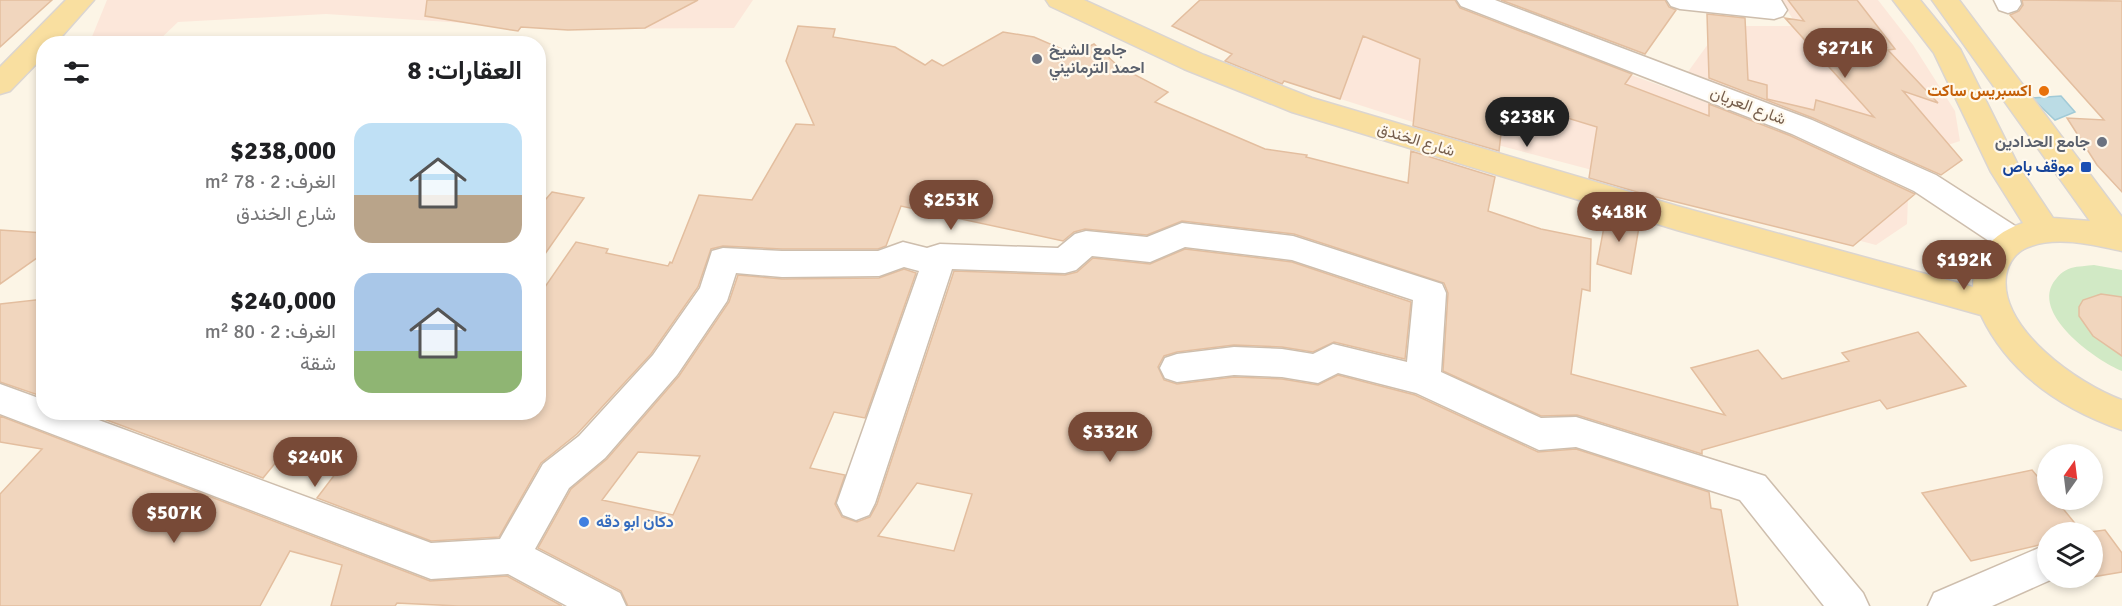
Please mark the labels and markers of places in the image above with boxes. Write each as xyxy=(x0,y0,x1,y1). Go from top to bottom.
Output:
pin: $271K xyxy=(1803,28,1887,79)
place label: جامع الشيخ احمد الترمانيني xyxy=(1049,40,1145,81)
marker: جامع الشيخ احمد الترمانيني xyxy=(1030,52,1044,66)
place label: اكسبريس ساكت xyxy=(1927,81,2032,101)
marker: اكسبريس ساكت xyxy=(2037,84,2051,98)
pin: $238K xyxy=(1485,97,1569,148)
place label: جامع الحدادين xyxy=(1995,132,2090,153)
marker: جامع الحدادين xyxy=(2095,135,2109,149)
place label: موقف باص xyxy=(2003,157,2074,177)
marker: موقف باص xyxy=(2079,160,2093,174)
pin: $253K xyxy=(909,180,993,231)
pin: $418K xyxy=(1577,192,1661,243)
pin: $192K xyxy=(1922,240,2006,291)
pin: $332K xyxy=(1068,412,1152,463)
pin: $240K xyxy=(273,437,357,488)
pin: $507K xyxy=(132,493,216,544)
place label: دكان ابو دقه xyxy=(596,512,674,532)
marker: دكان ابو دقه xyxy=(577,515,591,529)

